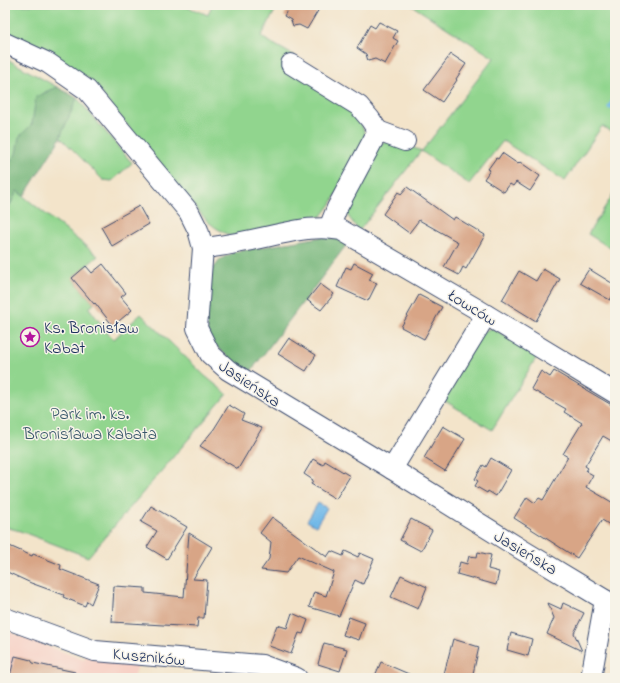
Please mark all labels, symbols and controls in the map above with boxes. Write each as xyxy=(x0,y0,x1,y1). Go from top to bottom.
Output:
street label: Łowców xyxy=(442,283,502,333)
place label: Ks. Bronisław Kabat xyxy=(44,316,138,361)
place icon: Ks. Bronisław Kabat xyxy=(19,326,41,348)
street label: Jasieńska xyxy=(213,354,285,414)
park label: Park im. ks. Bronisława Kabata xyxy=(22,402,157,447)
street label: Jasieńska xyxy=(489,524,562,582)
street label: Kuszników xyxy=(112,642,186,673)

